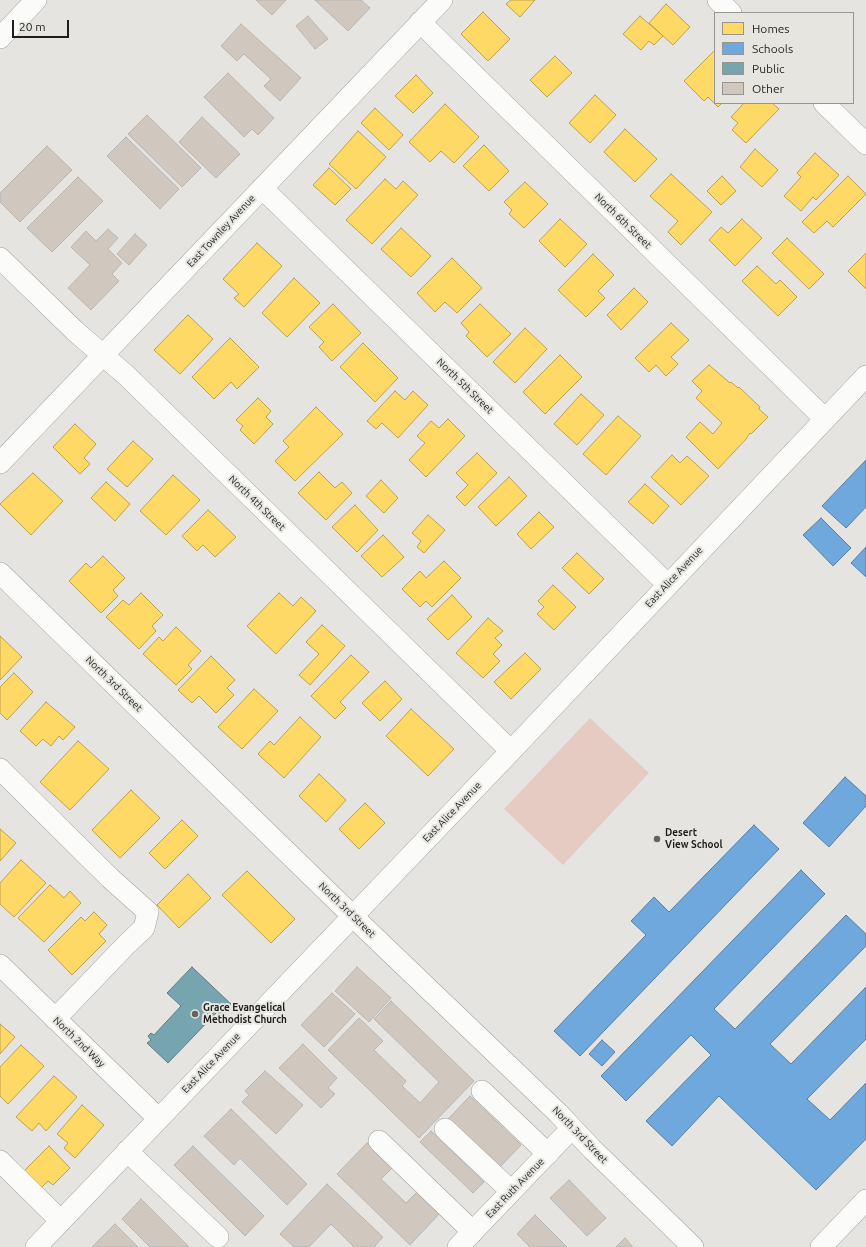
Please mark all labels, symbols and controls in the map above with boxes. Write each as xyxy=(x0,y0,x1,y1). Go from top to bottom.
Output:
scale bar xyxy=(14,12,71,38)
legend xyxy=(714,12,854,104)
text: 20 m xyxy=(19,20,46,33)
text: Homes xyxy=(752,22,790,35)
text: Schools xyxy=(752,42,793,55)
text: Public xyxy=(752,62,785,75)
text: Other xyxy=(752,82,784,95)
street label: North 6th Street xyxy=(592,191,654,251)
street label: East Townley Avenue xyxy=(184,192,258,270)
street label: North 5th Street xyxy=(434,356,496,416)
street label: North 4th Street xyxy=(226,473,288,533)
street label: East Alice Avenue xyxy=(643,544,705,610)
street label: North 3rd Street xyxy=(83,654,145,714)
street label: East Alice Avenue xyxy=(420,779,484,845)
place label: Desert View School xyxy=(665,827,723,850)
marker: Desert View School xyxy=(652,834,662,844)
street label: North 3rd Street xyxy=(316,880,378,940)
place label: Grace Evangelical Methodist Church xyxy=(203,1002,287,1026)
marker: Grace Evangelical Methodist Church xyxy=(190,1009,200,1019)
street label: North 2nd Way xyxy=(51,1014,107,1070)
street label: East Alice Avenue xyxy=(179,1030,243,1096)
street label: North 3rd Street xyxy=(550,1104,610,1166)
street label: East Ruth Avenue xyxy=(483,1155,547,1221)

